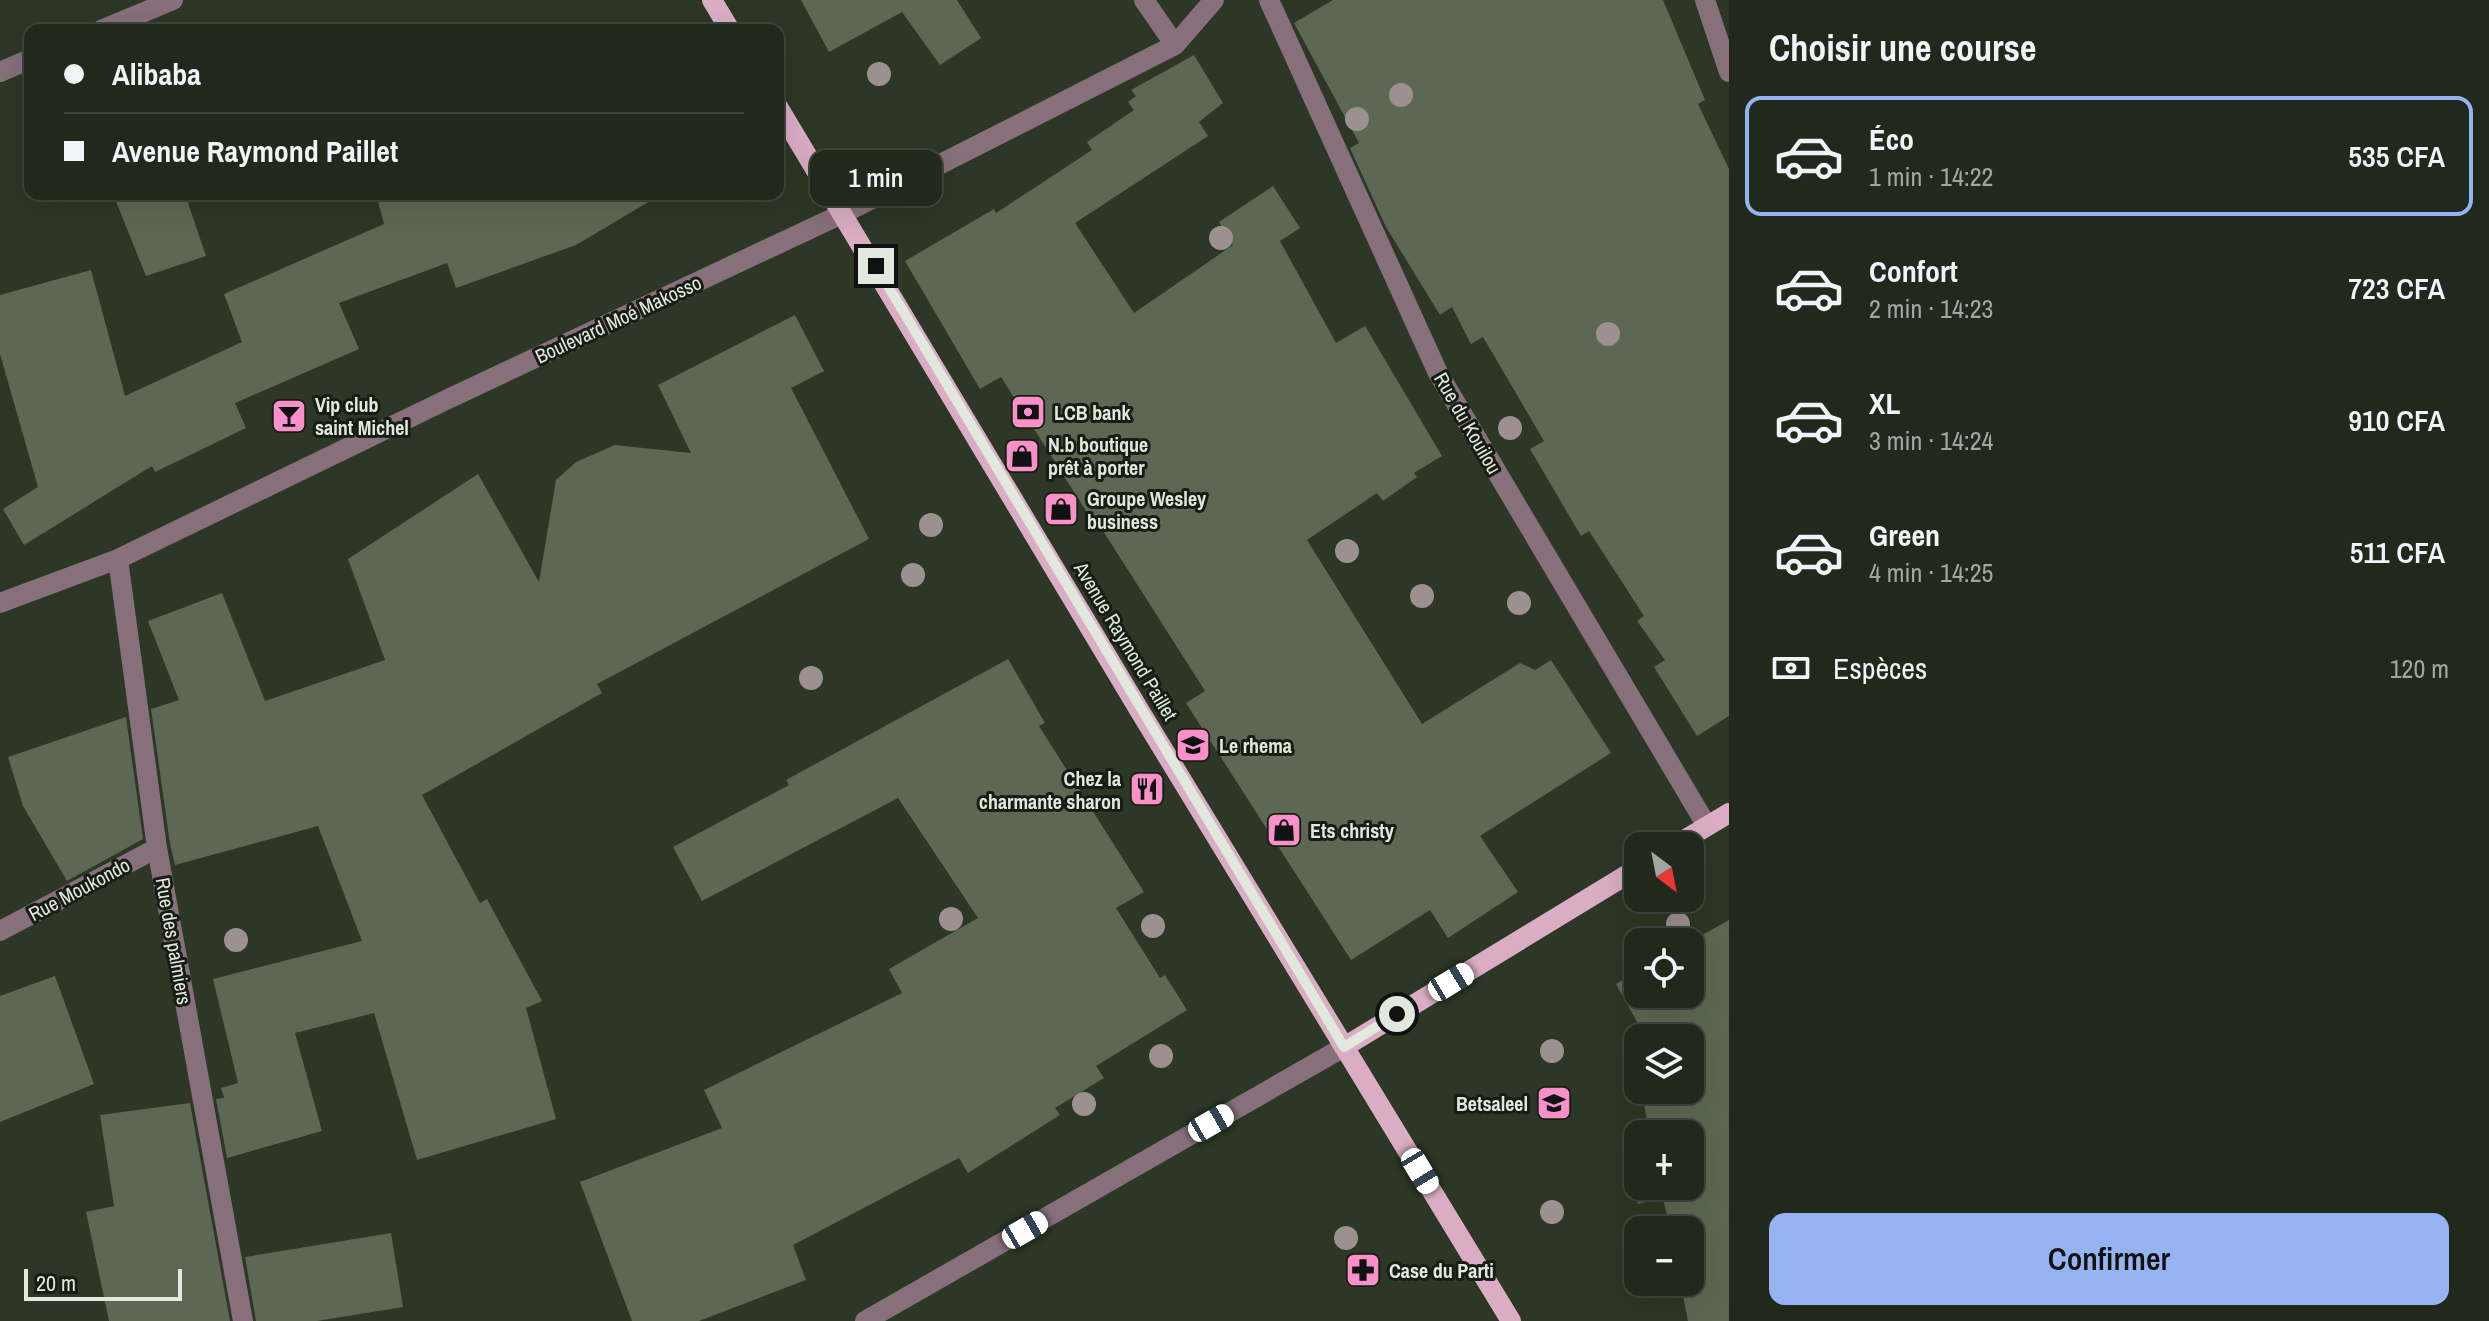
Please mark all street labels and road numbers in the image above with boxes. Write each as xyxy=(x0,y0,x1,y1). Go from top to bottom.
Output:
street label: Boulevard Moé Makosso xyxy=(531,269,705,369)
street label: Rue du Kouilou xyxy=(1428,367,1508,479)
street label: Avenue Raymond Paillet xyxy=(1067,556,1184,726)
street label: Rue Moukondo xyxy=(24,851,134,927)
street label: Rue des palmiers xyxy=(150,875,198,1007)

